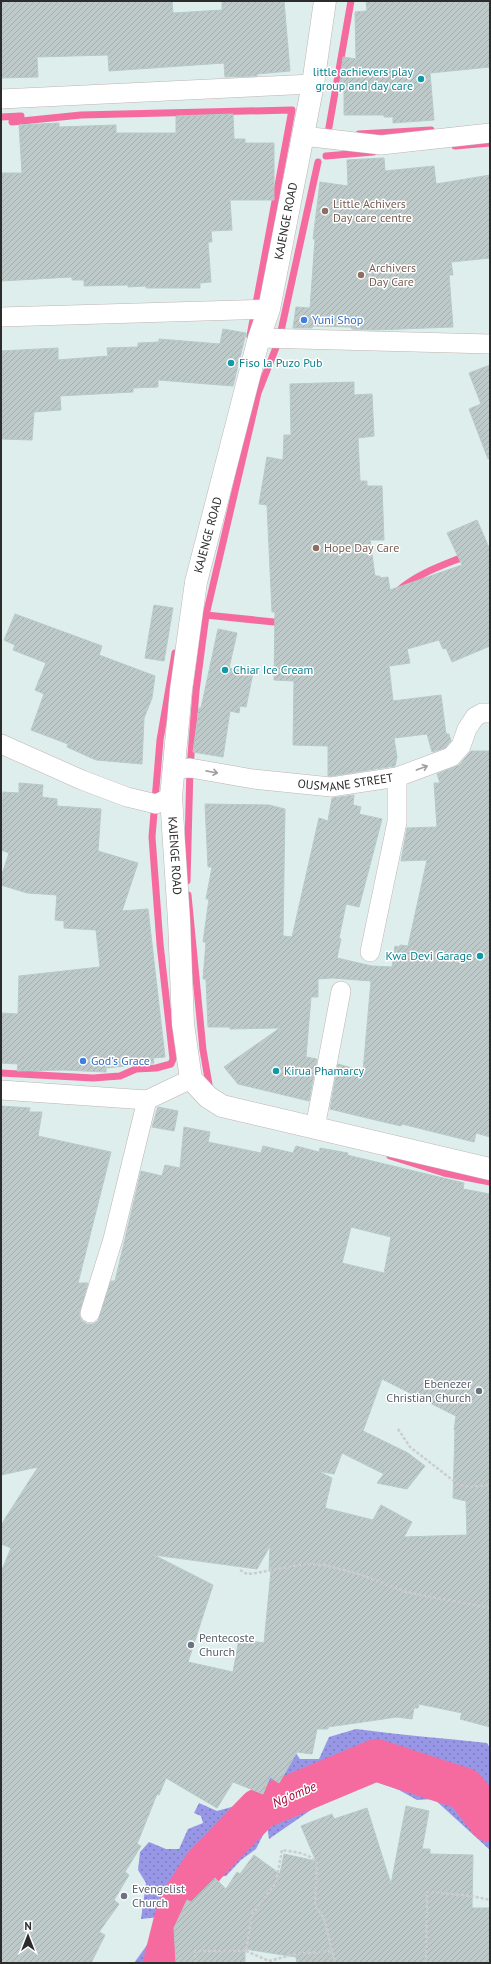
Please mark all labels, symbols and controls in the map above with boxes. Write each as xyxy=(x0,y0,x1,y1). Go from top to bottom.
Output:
place label: little achievers play group and day care xyxy=(313,64,413,93)
marker: little achievers play group and day care xyxy=(416,74,426,84)
street label: KAJENGE ROAD xyxy=(271,181,300,261)
place label: Little Achivers Day care centre xyxy=(333,196,412,225)
marker: Little Achivers Day care centre xyxy=(320,206,330,216)
place label: Archivers Day Care xyxy=(369,260,416,289)
marker: Archivers Day Care xyxy=(356,270,366,280)
place label: Yuni Shop xyxy=(312,312,363,327)
marker: Yuni Shop xyxy=(299,315,309,325)
place label: Fiso la Puzo Pub xyxy=(239,355,323,370)
marker: Fiso la Puzo Pub xyxy=(226,358,236,368)
street label: KAJENGE ROAD xyxy=(190,495,225,575)
place label: Hope Day Care xyxy=(324,540,399,555)
marker: Hope Day Care xyxy=(311,543,321,553)
place label: Chiar Ice Cream xyxy=(233,662,313,677)
marker: Chiar Ice Cream xyxy=(220,665,230,675)
one-way arrow xyxy=(416,763,428,771)
one-way arrow xyxy=(205,768,218,776)
street label: OUSMANE STREET xyxy=(297,770,394,794)
street label: KAJENGE ROAD xyxy=(165,816,185,895)
place label: Kwa Devi Garage xyxy=(386,948,472,963)
marker: Kwa Devi Garage xyxy=(475,951,485,961)
place label: God's Grace xyxy=(91,1053,150,1068)
marker: God's Grace xyxy=(78,1056,88,1066)
place label: Kirua Phamarcy xyxy=(284,1063,365,1078)
marker: Kirua Phamarcy xyxy=(271,1066,281,1076)
place label: Ebenezer Christian Church xyxy=(386,1376,471,1405)
marker: Ebenezer Christian Church xyxy=(474,1386,484,1396)
place label: Pentecoste Church xyxy=(199,1630,255,1659)
marker: Pentecoste Church xyxy=(186,1640,196,1650)
water label: Ng'ombe xyxy=(270,1778,319,1811)
place label: Evengelist Church xyxy=(132,1881,185,1910)
marker: Evengelist Church xyxy=(119,1891,129,1901)
north arrow xyxy=(8,1916,48,1956)
text: N xyxy=(24,1919,32,1933)

